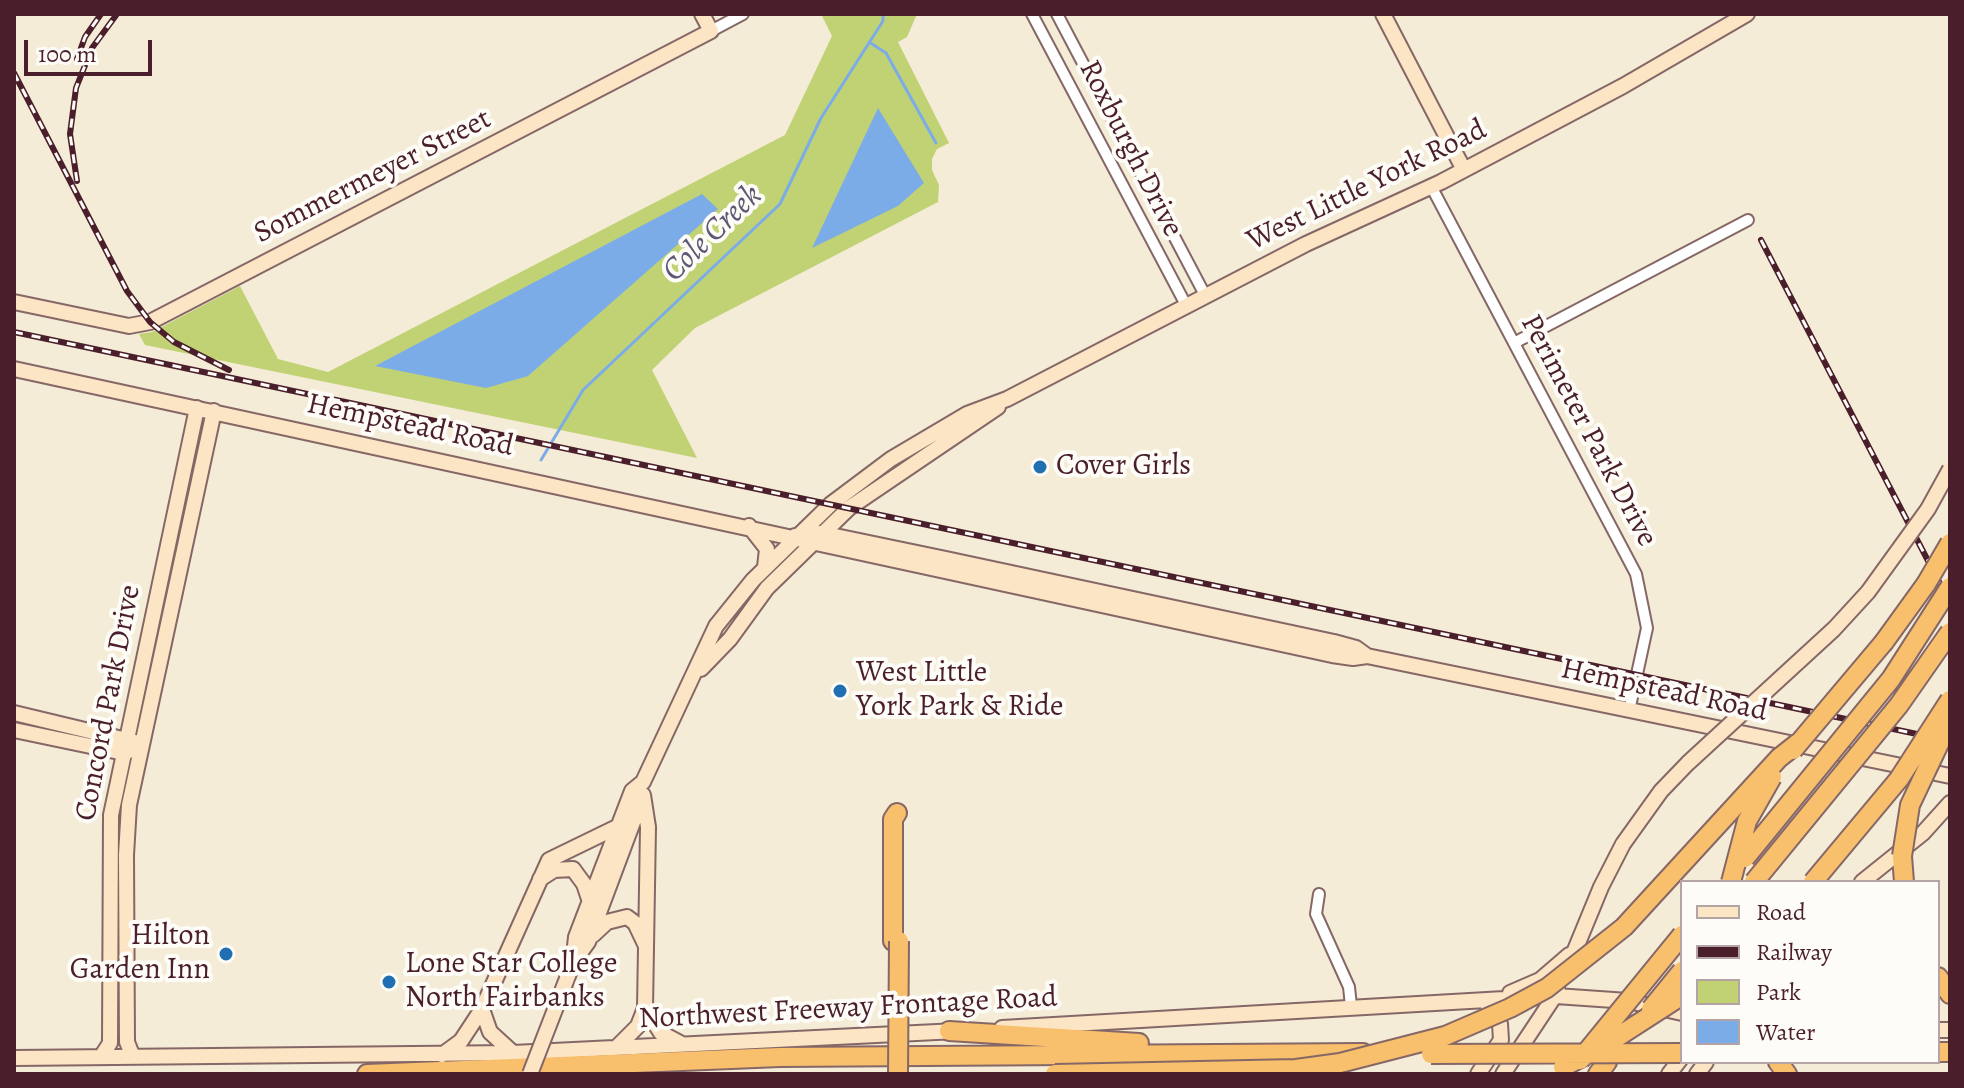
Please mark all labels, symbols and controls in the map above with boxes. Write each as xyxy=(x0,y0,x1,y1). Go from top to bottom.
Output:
scale bar xyxy=(28,24,156,74)
text: 100 m xyxy=(38,38,97,70)
street label: Roxburgh Drive xyxy=(1070,55,1190,243)
street label: Sommermeyer Street xyxy=(249,102,497,252)
street label: West Little York Road xyxy=(1241,112,1493,260)
water label: Cole Creek xyxy=(655,177,771,291)
street label: Perimeter Park Drive xyxy=(1512,309,1664,553)
street label: Hempstead Road xyxy=(303,387,517,465)
place label: Cover Girls xyxy=(1056,449,1191,485)
marker: Cover Girls xyxy=(1031,458,1049,476)
street label: Concord Park Drive xyxy=(68,582,150,824)
street label: Hempstead Road xyxy=(1557,652,1771,730)
place label: West Little York Park & Ride xyxy=(856,656,1063,726)
marker: West Little York Park & Ride xyxy=(831,682,849,700)
legend xyxy=(1680,880,1940,1064)
text: Road xyxy=(1756,896,1806,928)
place label: Hilton Garden Inn xyxy=(70,919,210,990)
text: Railway xyxy=(1756,936,1832,968)
marker: Hilton Garden Inn xyxy=(217,945,235,963)
place label: Lone Star College North Fairbanks xyxy=(405,947,618,1018)
marker: Lone Star College North Fairbanks xyxy=(380,973,398,991)
text: Park xyxy=(1756,976,1801,1008)
street label: Northwest Freeway Frontage Road xyxy=(638,980,1058,1038)
text: Water xyxy=(1756,1016,1816,1048)

